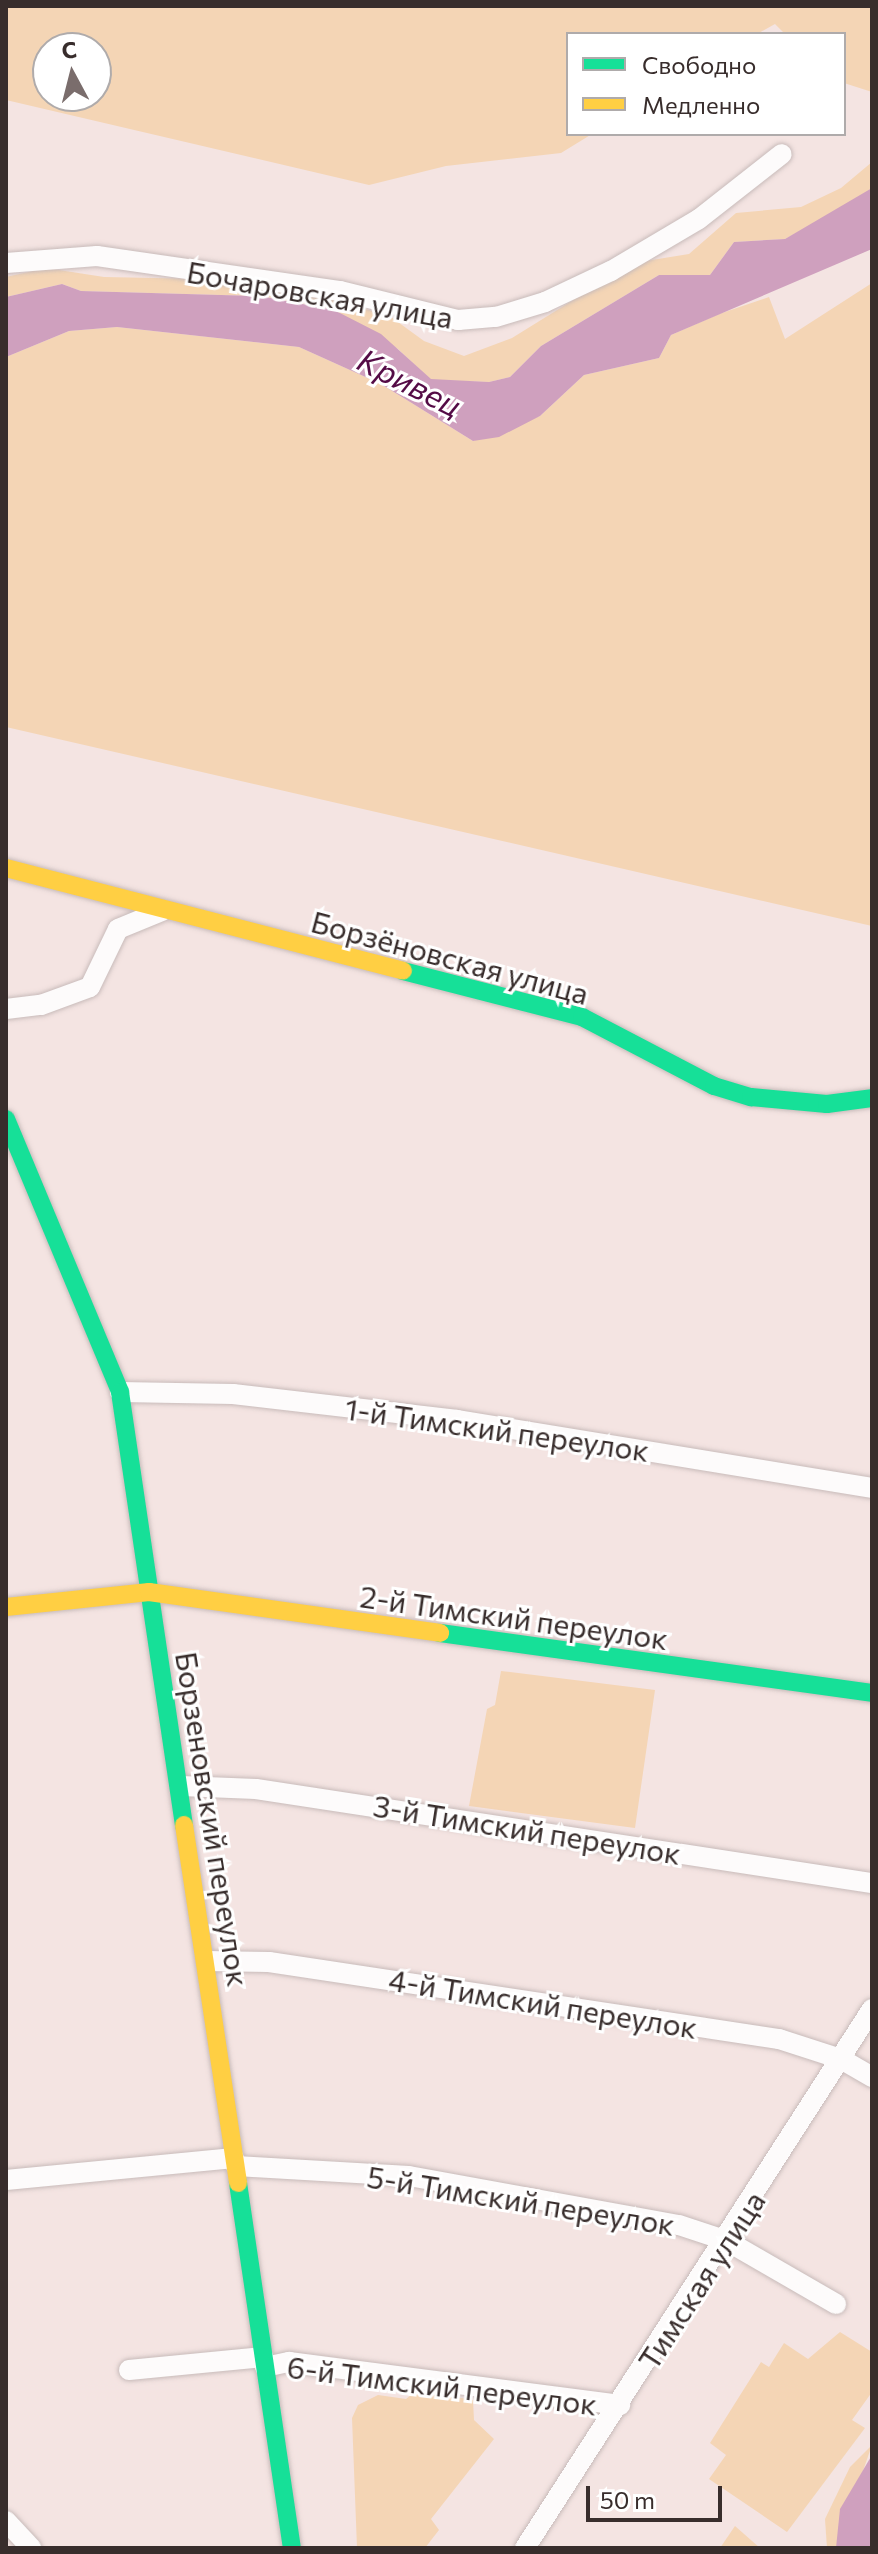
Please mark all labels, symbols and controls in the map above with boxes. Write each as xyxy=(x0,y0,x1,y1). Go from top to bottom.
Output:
north arrow xyxy=(32,32,112,112)
legend xyxy=(566,32,846,136)
text: С xyxy=(60,35,78,64)
text: Свободно xyxy=(642,50,756,79)
text: Медленно xyxy=(642,90,760,119)
street label: Бочаровская улица xyxy=(184,253,456,335)
water label: Кривец xyxy=(352,340,468,424)
street label: Борзёновская улица xyxy=(307,903,593,1011)
street label: 1-й Тимский переулок xyxy=(343,1390,651,1468)
street label: 2-й Тимский переулок xyxy=(358,1578,670,1656)
street label: Борзеновский переулок xyxy=(169,1649,257,1989)
street label: 3-й Тимский переулок xyxy=(371,1787,683,1871)
street label: 4-й Тимский переулок xyxy=(386,1961,700,2045)
street label: 5-й Тимский переулок xyxy=(365,2158,677,2242)
street label: Тимская улица xyxy=(630,2184,772,2376)
street label: 6-й Тимский переулок xyxy=(285,2348,599,2422)
scale bar xyxy=(590,2470,726,2520)
text: 50 m xyxy=(600,2485,655,2514)

